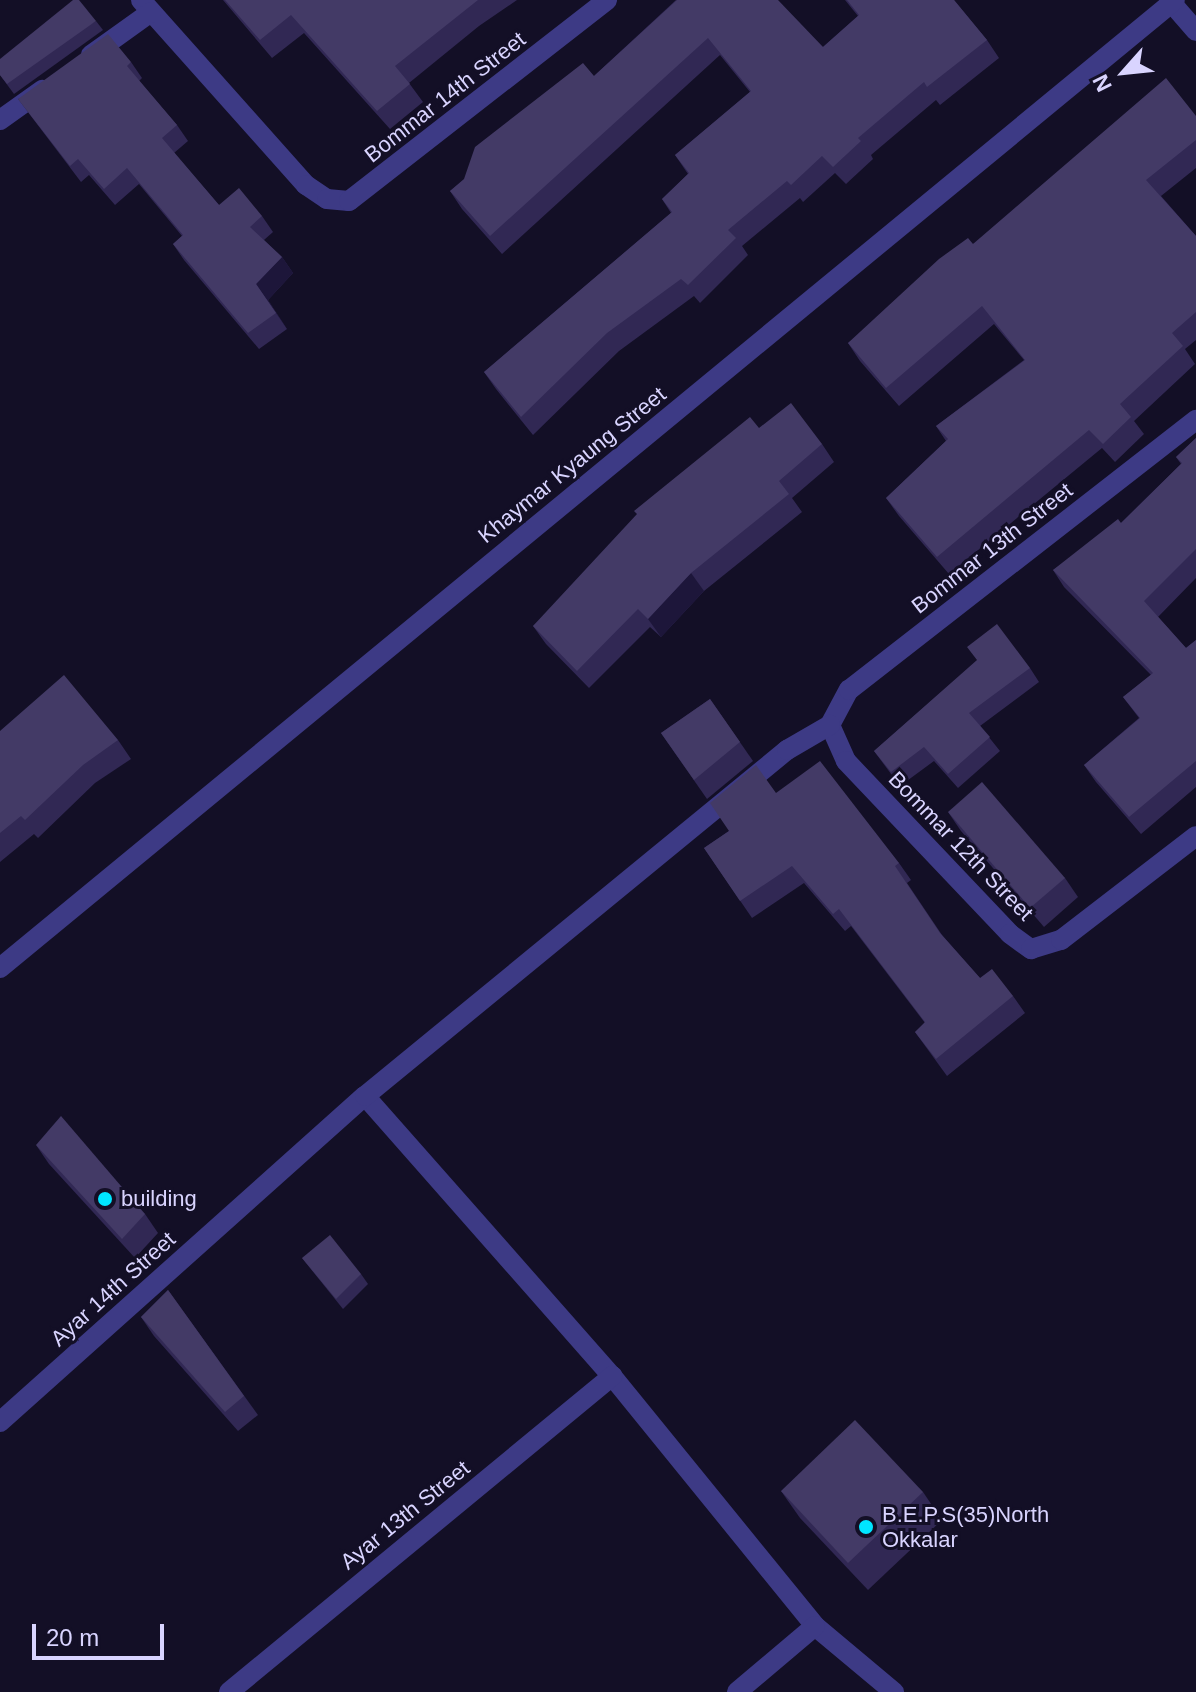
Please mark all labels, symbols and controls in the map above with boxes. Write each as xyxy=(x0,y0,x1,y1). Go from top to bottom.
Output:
street label: Bommar 14th Street xyxy=(359,26,531,168)
north arrow xyxy=(1084,32,1164,112)
text: N xyxy=(1087,70,1117,96)
street label: Khaymar Kyaung Street xyxy=(473,381,671,549)
street label: Bommar 13th Street xyxy=(906,477,1078,619)
street label: Bommar 12th Street xyxy=(883,766,1039,926)
place label: building xyxy=(121,1186,197,1212)
marker: building xyxy=(96,1190,114,1208)
street label: Ayar 14th Street xyxy=(45,1226,181,1352)
street label: Ayar 13th Street xyxy=(335,1455,475,1575)
place label: B.E.P.S(35)North Okkalar xyxy=(882,1501,1049,1552)
marker: B.E.P.S(35)North Okkalar xyxy=(857,1518,875,1536)
scale bar xyxy=(36,1608,168,1658)
text: 20 m xyxy=(46,1624,99,1651)

